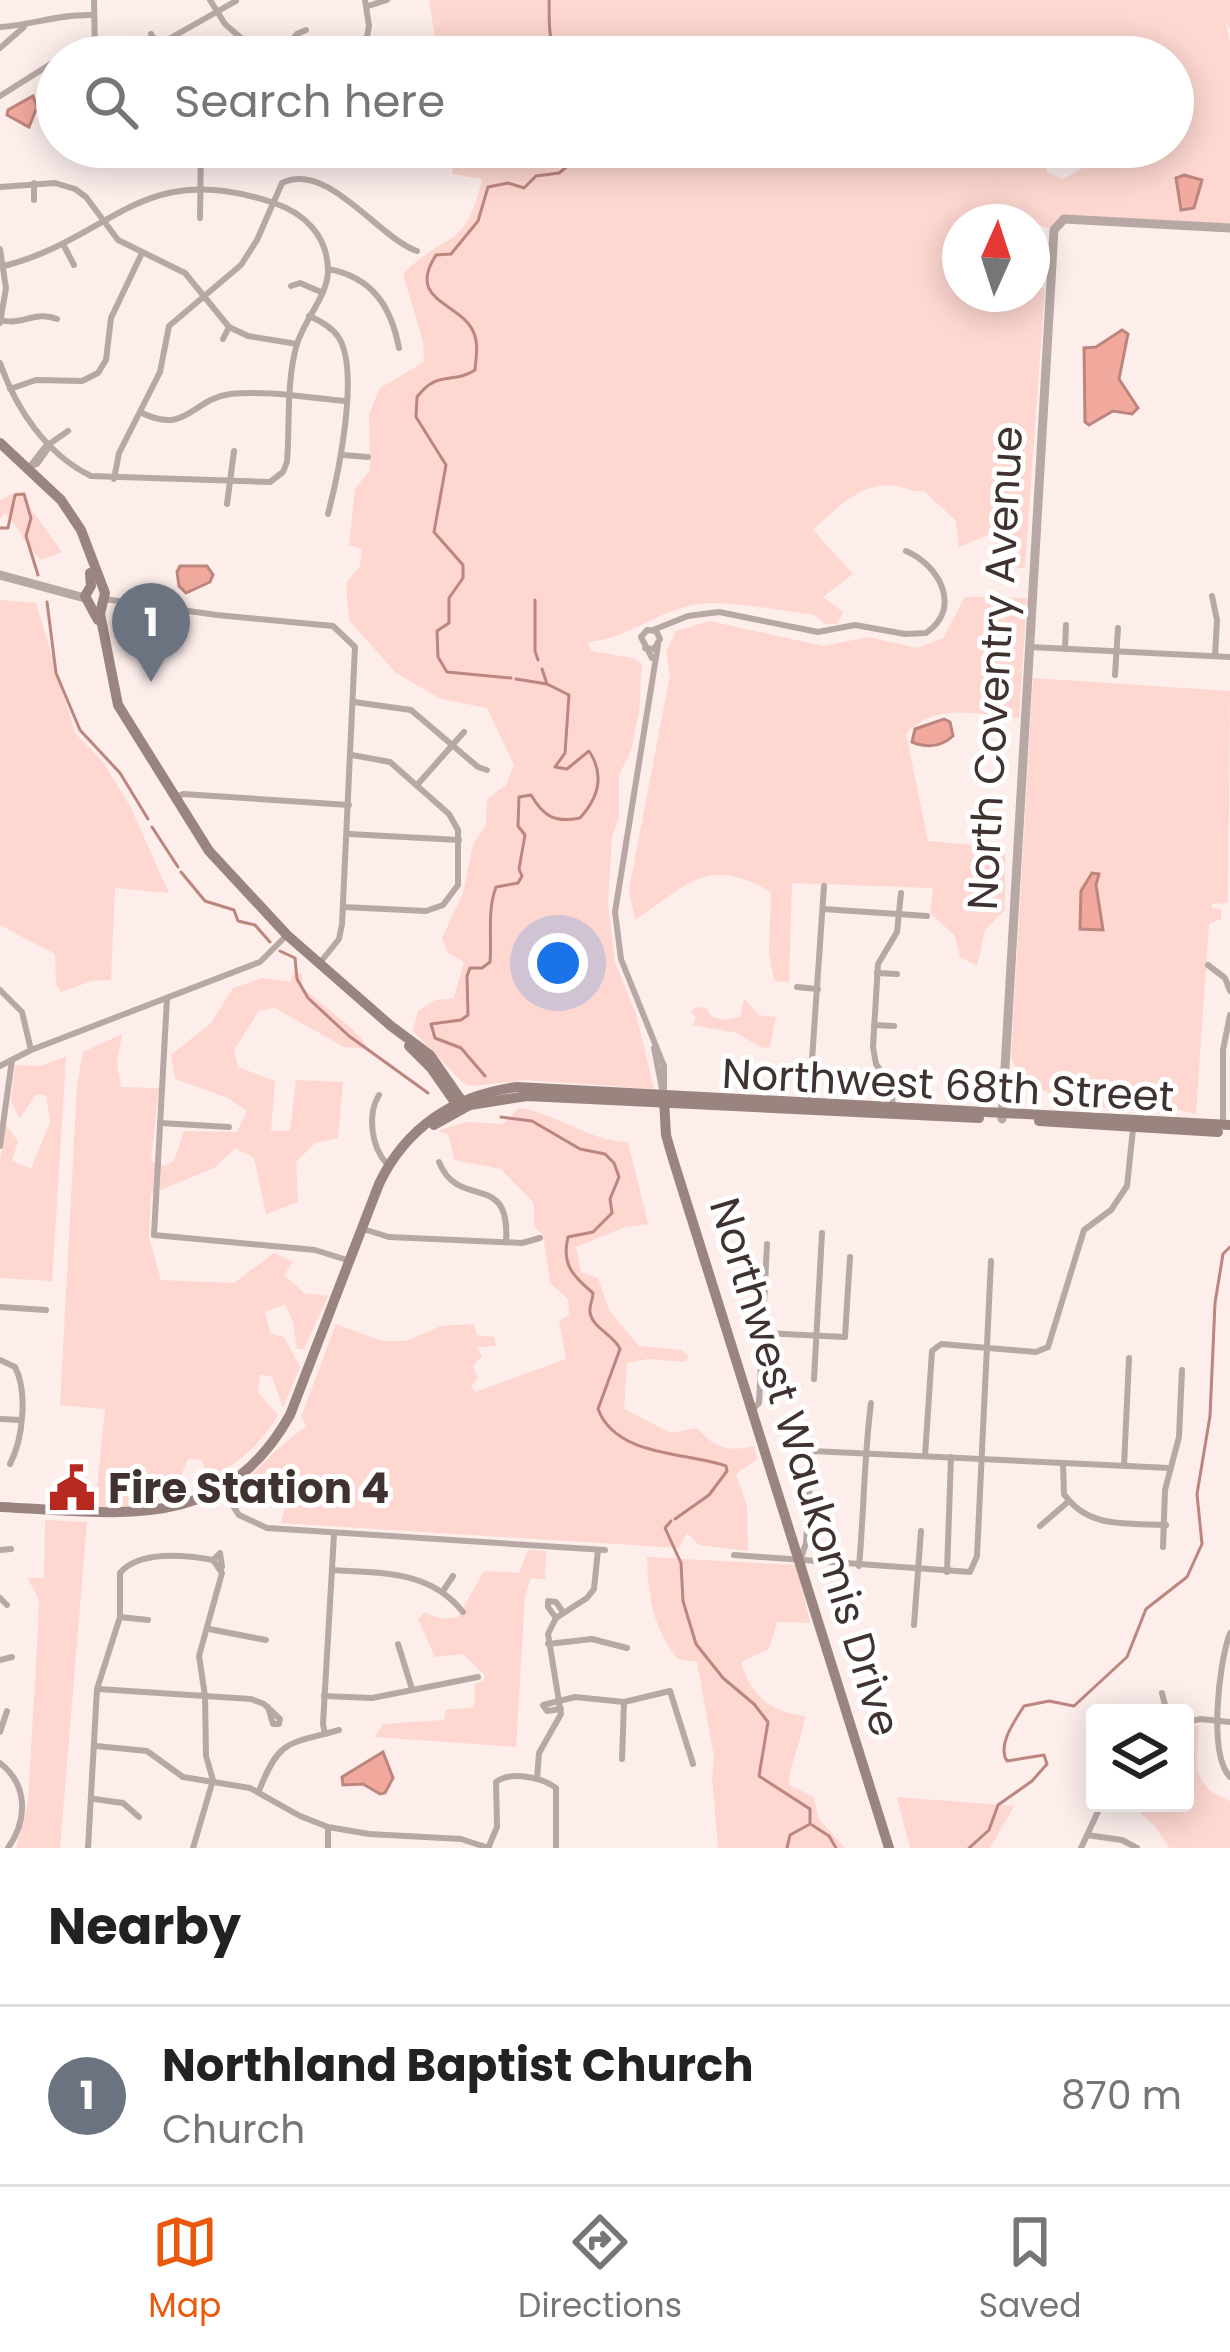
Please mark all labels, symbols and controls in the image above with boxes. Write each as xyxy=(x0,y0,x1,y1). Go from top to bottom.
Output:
search box xyxy=(36,36,1194,168)
icon: search xyxy=(78,69,144,135)
text: Search here xyxy=(174,70,445,133)
north arrow xyxy=(942,204,1050,312)
street label: North Coventry Avenue xyxy=(953,424,1037,912)
pin: 1 xyxy=(112,583,190,682)
your location xyxy=(528,933,588,993)
street label: Northwest 68th Street xyxy=(720,1044,1176,1126)
street label: Northwest Waukomis Drive xyxy=(695,1191,915,1743)
place label: Fire Station 4 xyxy=(108,1459,389,1518)
public building icon: Fire Station 4 xyxy=(47,1463,97,1513)
map controls xyxy=(1086,1704,1194,1812)
button: layers xyxy=(1086,1704,1194,1812)
text: Nearby xyxy=(48,1890,241,1962)
text: Northland Baptist Church xyxy=(162,2034,754,2097)
text: 1 xyxy=(80,2068,94,2123)
text: 870 m xyxy=(1061,2068,1182,2123)
text: Church xyxy=(162,2102,305,2157)
tab: Map xyxy=(148,2209,221,2331)
tab: Directions xyxy=(518,2209,682,2331)
tab: Saved xyxy=(979,2209,1082,2331)

